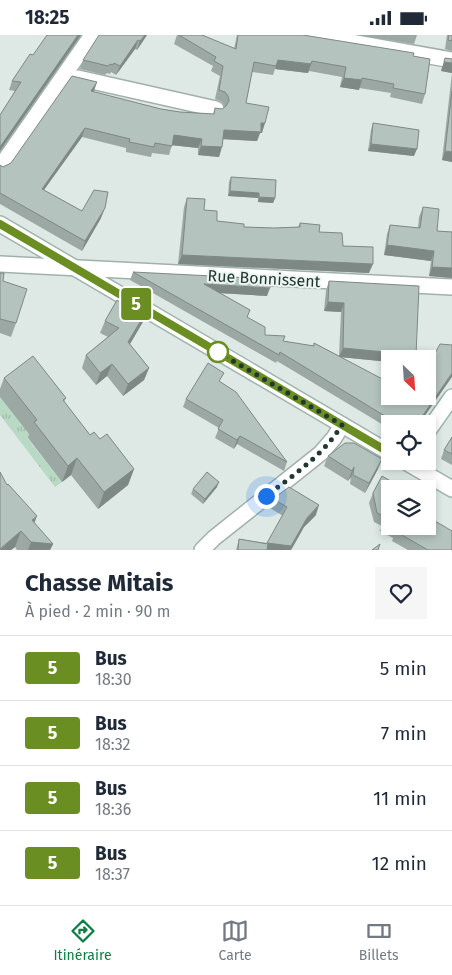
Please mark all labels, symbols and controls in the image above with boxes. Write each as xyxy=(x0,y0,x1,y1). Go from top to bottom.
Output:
text: 18:25 xyxy=(25,6,69,29)
street label: Rue Bonnissent xyxy=(207,266,321,291)
line badge: 5 xyxy=(120,288,152,320)
text: 5 xyxy=(131,293,141,315)
unlabelled marker xyxy=(207,341,229,363)
north arrow xyxy=(381,350,436,405)
map controls xyxy=(381,350,436,535)
button: locate xyxy=(381,415,436,470)
button: layers xyxy=(381,480,436,535)
your location xyxy=(254,484,279,509)
button: heart xyxy=(375,567,427,619)
text: Chasse Mitais xyxy=(25,569,173,597)
text: À pied · 2 min · 90 m xyxy=(25,602,170,621)
text: Bus xyxy=(95,647,127,670)
text: 5 xyxy=(48,657,57,679)
text: 5 min xyxy=(380,657,427,680)
text: 18:30 xyxy=(95,670,132,689)
text: Bus xyxy=(95,712,127,735)
text: 5 xyxy=(48,722,57,744)
text: 7 min xyxy=(381,722,427,745)
text: 18:32 xyxy=(95,735,130,754)
text: Bus xyxy=(95,777,127,800)
text: 5 xyxy=(48,787,57,809)
text: 11 min xyxy=(373,787,427,810)
text: 18:36 xyxy=(95,800,131,819)
text: Bus xyxy=(95,842,127,865)
text: 5 xyxy=(48,852,57,874)
text: 12 min xyxy=(372,852,427,875)
text: 18:37 xyxy=(95,865,130,884)
tab: Itinéraire xyxy=(53,917,112,964)
tab: Carte xyxy=(219,917,252,964)
tab: Billets xyxy=(359,917,399,964)

